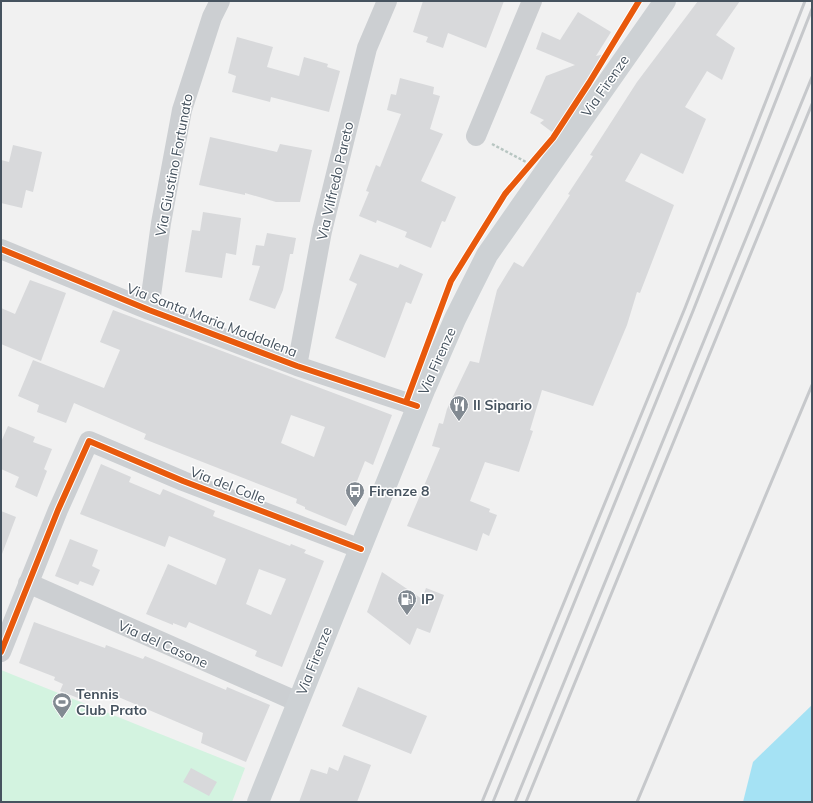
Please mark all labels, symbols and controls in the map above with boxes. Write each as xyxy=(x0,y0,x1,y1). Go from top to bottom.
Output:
street label: Via Firenze xyxy=(577,51,633,121)
street label: Via Giustino Fortunato xyxy=(151,92,197,238)
street label: Via Vilfredo Pareto xyxy=(313,120,357,242)
street label: Via Santa Maria Maddalena xyxy=(124,279,300,361)
street label: Via Firenze xyxy=(414,324,460,398)
restaurant icon: Il Sipario xyxy=(448,394,470,422)
place label: Il Sipario xyxy=(473,396,532,414)
street label: Via del Colle xyxy=(188,462,268,508)
bus stop icon: Firenze 8 xyxy=(344,480,366,508)
place label: Firenze 8 xyxy=(369,482,429,500)
fuel station icon: IP xyxy=(396,588,418,616)
place label: IP xyxy=(421,590,434,608)
street label: Via del Casone xyxy=(115,616,211,672)
street label: Via Firenze xyxy=(292,624,336,698)
place label: Tennis Club Prato xyxy=(76,685,147,719)
sports icon: Tennis Club Prato xyxy=(51,691,73,719)

